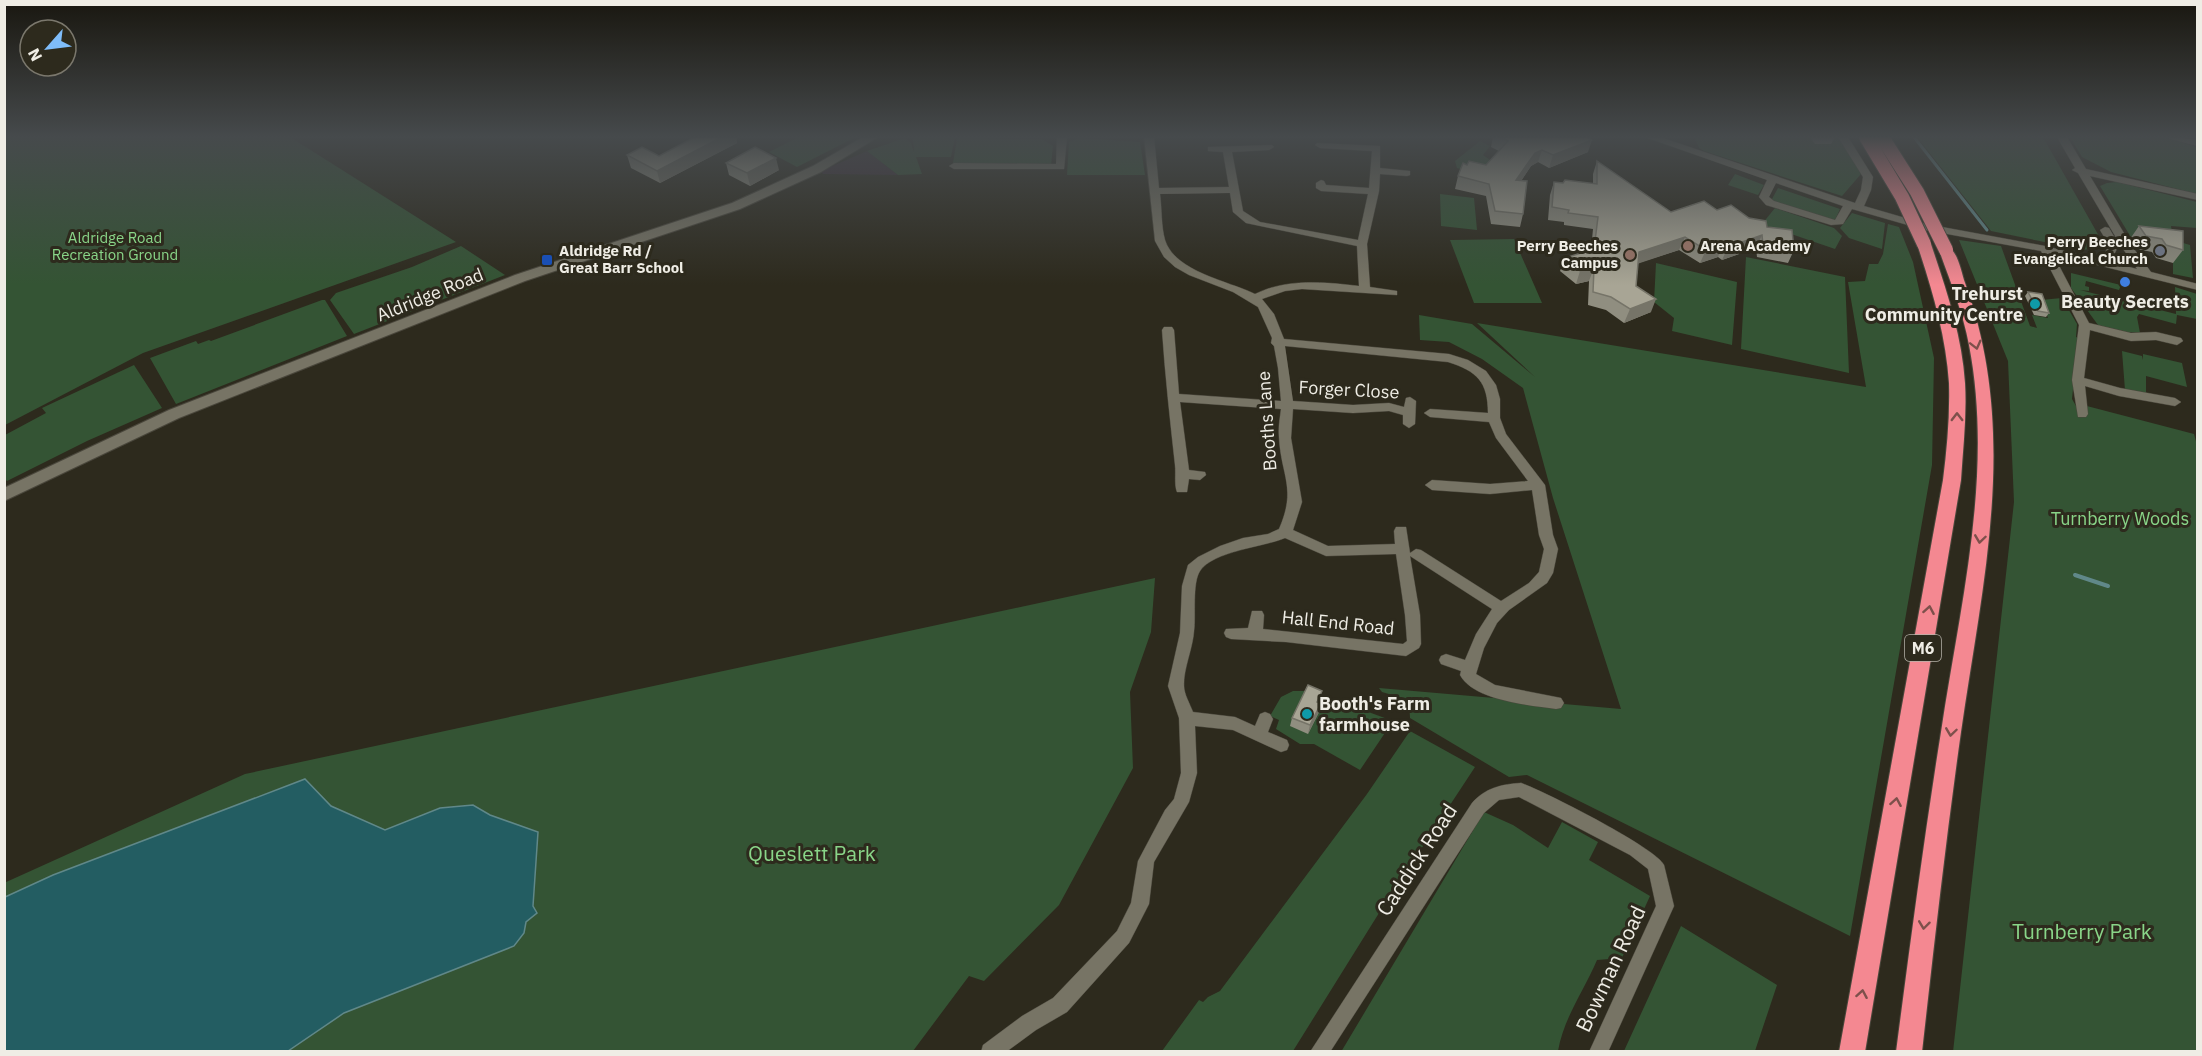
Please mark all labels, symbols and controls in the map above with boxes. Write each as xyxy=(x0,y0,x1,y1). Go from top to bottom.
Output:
north arrow xyxy=(18,18,78,78)
text: N xyxy=(23,45,46,65)
park label: Aldridge Road Recreation Ground xyxy=(52,228,178,264)
place label: Perry Beeches Evangelical Church xyxy=(2013,232,2148,268)
place label: Perry Beeches Campus xyxy=(1517,236,1618,272)
place label: Arena Academy xyxy=(1700,236,1811,255)
marker: Arena Academy xyxy=(1681,239,1695,253)
place label: Aldridge Rd / Great Barr School xyxy=(559,241,684,277)
marker: Perry Beeches Evangelical Church xyxy=(2153,244,2167,258)
marker: Perry Beeches Campus xyxy=(1623,248,1637,262)
marker: Aldridge Rd / Great Barr School xyxy=(540,253,554,267)
street label: Aldridge Road xyxy=(373,263,487,326)
marker: Beauty Secrets xyxy=(2118,275,2132,289)
place label: Trehurst Community Centre xyxy=(1865,282,2023,326)
place label: Beauty Secrets xyxy=(2061,290,2189,313)
marker: Trehurst Community Centre xyxy=(2028,297,2042,311)
one-way arrow xyxy=(1969,340,1982,350)
street label: Booths Lane xyxy=(1252,370,1281,472)
street label: Forger Close xyxy=(1298,375,1400,404)
one-way arrow xyxy=(1951,412,1963,421)
park label: Turnberry Woods xyxy=(2051,507,2189,530)
one-way arrow xyxy=(1974,534,1986,544)
street label: Hall End Road xyxy=(1281,605,1395,640)
one-way arrow xyxy=(1923,605,1935,614)
road number: M6 xyxy=(1905,635,1941,661)
place label: Booth's Farm farmhouse xyxy=(1319,692,1430,736)
marker: Booth's Farm farmhouse xyxy=(1300,707,1314,721)
one-way arrow xyxy=(1946,727,1958,736)
one-way arrow xyxy=(1889,797,1902,807)
street label: Caddick Road xyxy=(1369,798,1463,921)
park label: Queslett Park xyxy=(748,839,876,867)
street label: Bowman Road xyxy=(1569,901,1652,1036)
park label: Turnberry Park xyxy=(2012,917,2152,945)
one-way arrow xyxy=(1919,920,1931,930)
one-way arrow xyxy=(1855,989,1868,999)

